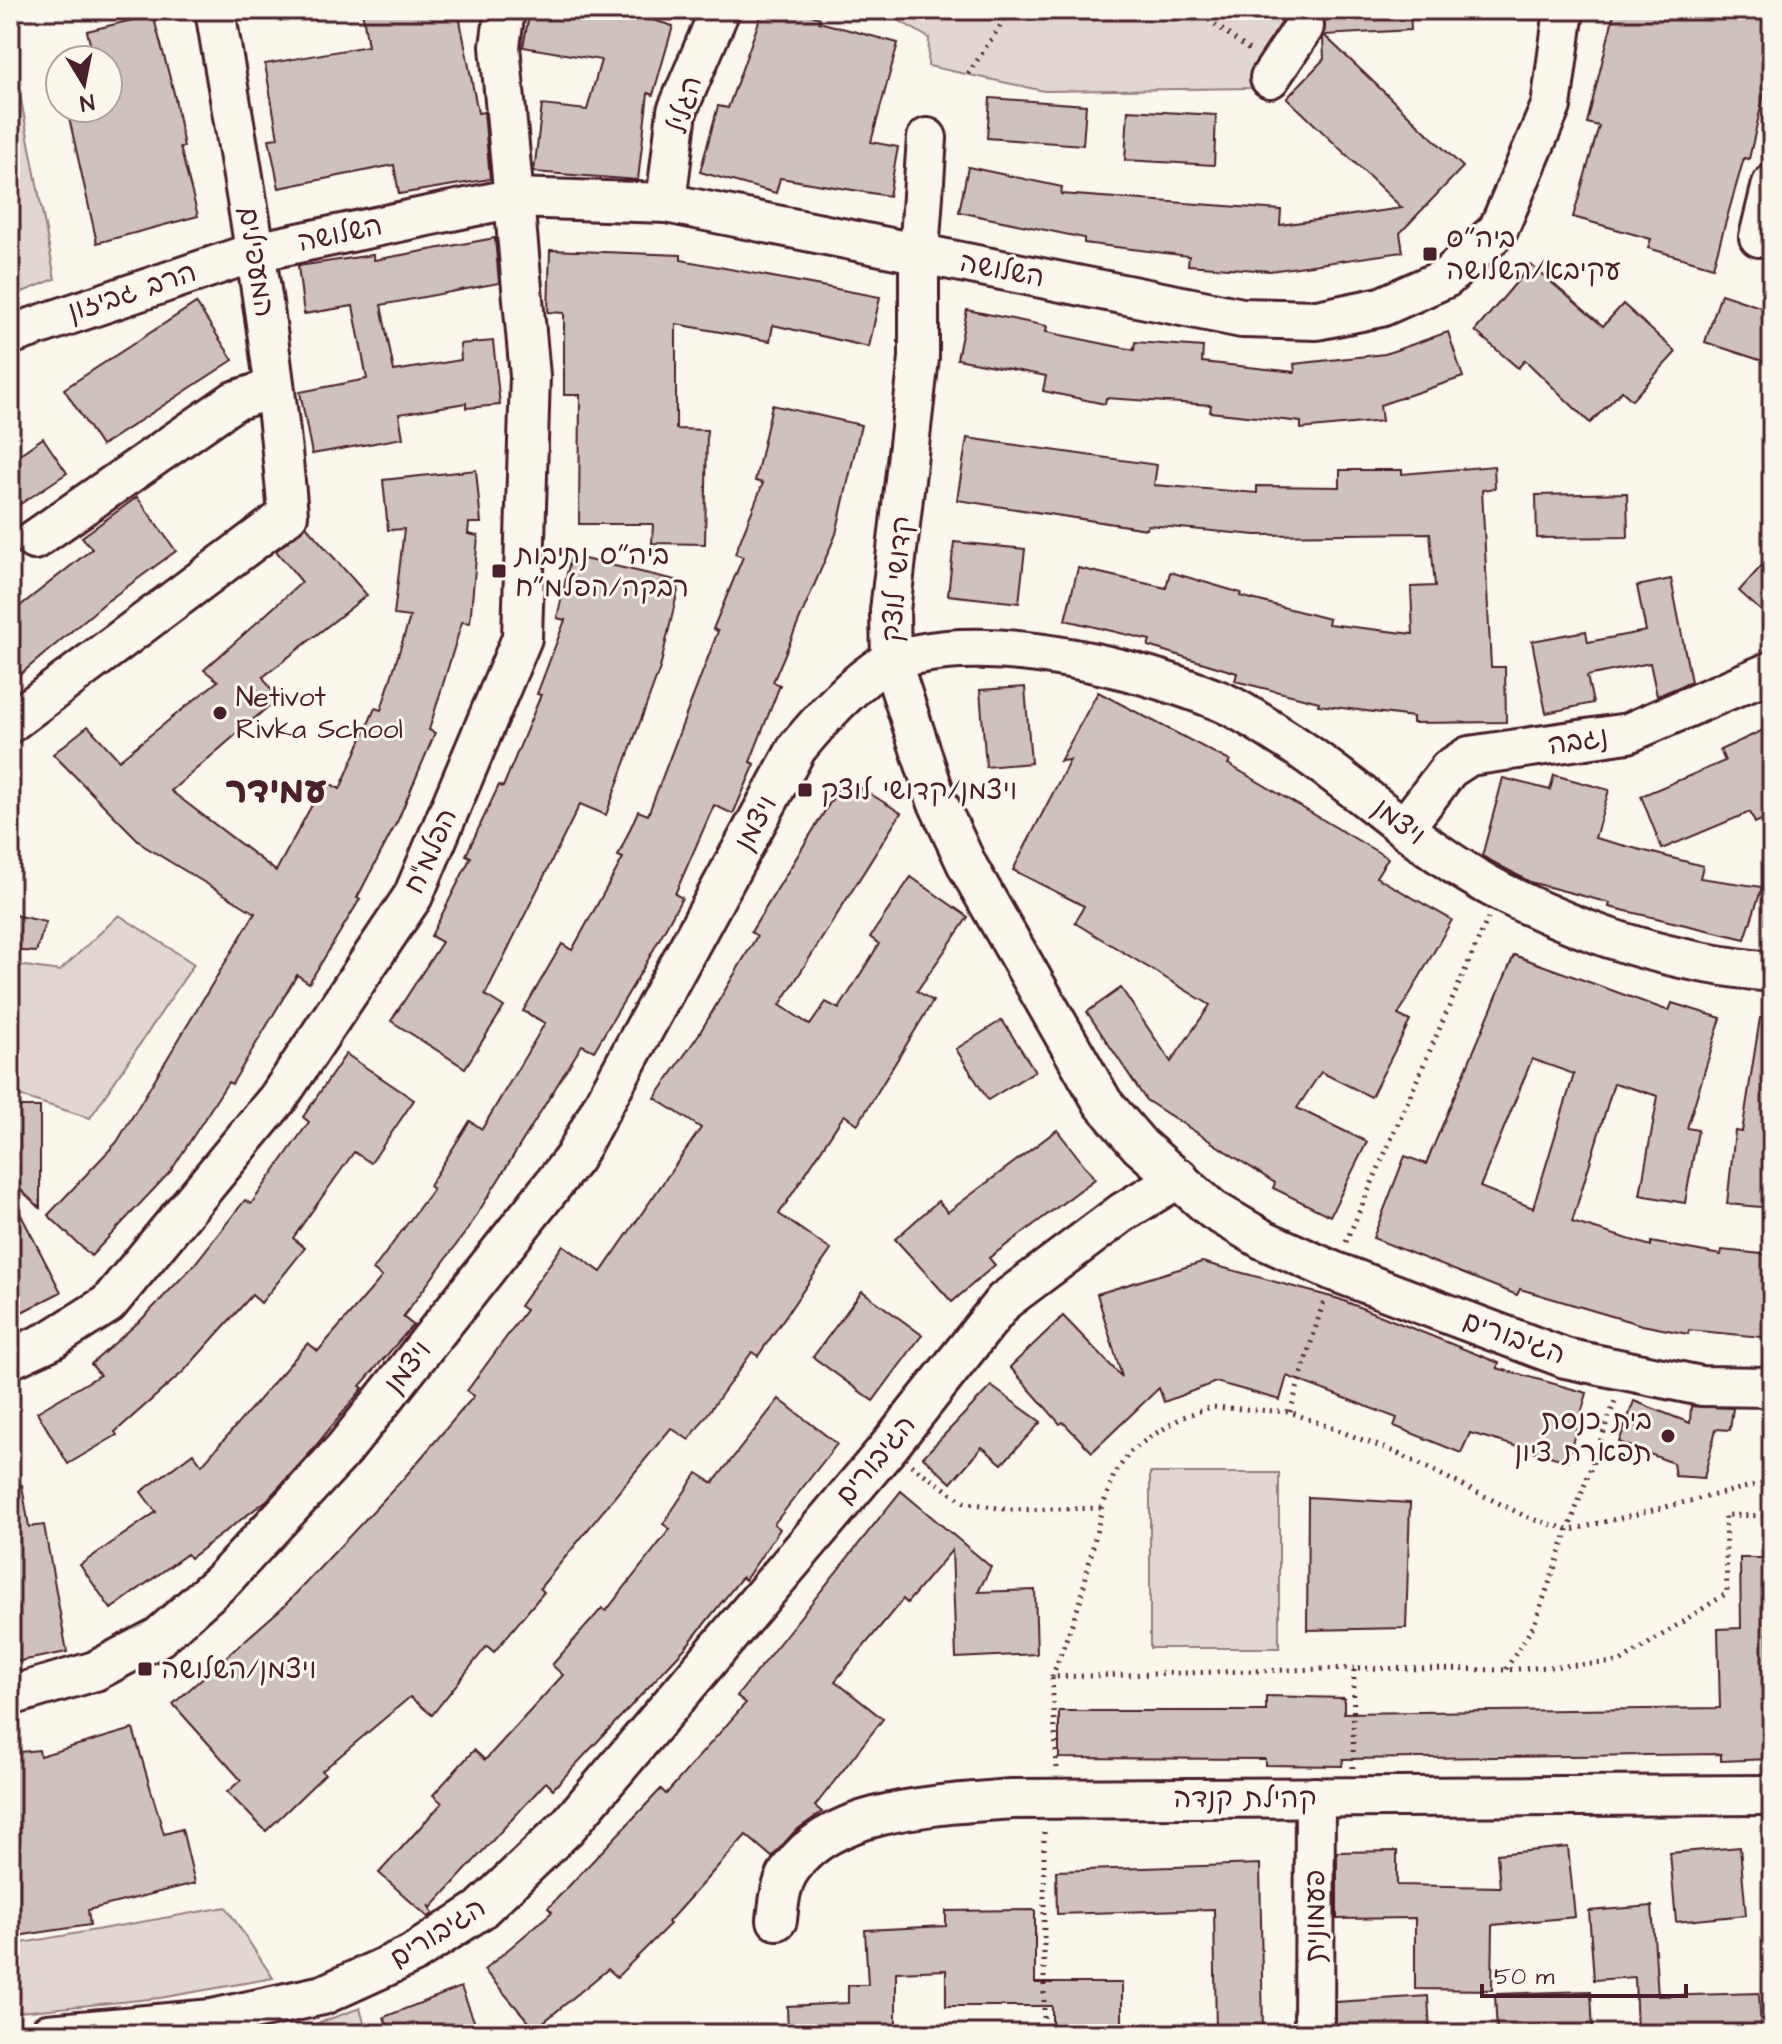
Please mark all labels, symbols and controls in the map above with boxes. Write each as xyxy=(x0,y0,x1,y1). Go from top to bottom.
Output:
north arrow xyxy=(44,44,124,124)
street label: הגליל xyxy=(658,71,712,139)
text: N xyxy=(78,86,97,119)
street label: המעפילים xyxy=(228,204,284,320)
street label: השלושה xyxy=(294,206,386,262)
place label: ביה״ס עקיבא/השלושה xyxy=(1446,219,1621,290)
street label: השלושה xyxy=(956,243,1048,297)
marker: ביה״ס עקיבא/השלושה xyxy=(1421,245,1439,263)
street label: הרב גביזון xyxy=(62,253,202,331)
street label: קדושי לוצק xyxy=(872,514,922,644)
place label: ביה״ס נתיבות רבקה/הפלמ״ח xyxy=(513,536,689,607)
marker: ביה״ס נתיבות רבקה/הפלמ״ח xyxy=(490,562,508,580)
place label: Netivot Rivka School xyxy=(236,678,403,749)
marker: Netivot Rivka School xyxy=(211,704,229,722)
street label: נגבה xyxy=(1545,717,1611,765)
district label: עמידר xyxy=(225,766,327,817)
place label: ויצמן/קדושי לוצק xyxy=(821,771,1017,810)
marker: ויצמן/קדושי לוצק xyxy=(796,781,814,799)
street label: ויצמן xyxy=(725,789,787,857)
street label: ויצמן xyxy=(1364,789,1434,855)
street label: הפלמ"ח xyxy=(395,802,467,900)
street label: הגיבורים xyxy=(1457,1301,1571,1375)
street label: ויצמן xyxy=(375,1332,441,1402)
place label: בית כנסת תפארת ציון xyxy=(1514,1401,1652,1472)
street label: הגיבורים xyxy=(827,1407,925,1513)
marker: בית כנסת תפארת ציון xyxy=(1659,1427,1677,1445)
place label: ויצמן/השלושה xyxy=(161,1650,317,1689)
marker: ויצמן/השלושה xyxy=(136,1660,154,1678)
street label: קהילת קנדה xyxy=(1173,1779,1317,1818)
street label: פעמונית xyxy=(1296,1870,1335,1962)
street label: הגיבורים xyxy=(383,1888,493,1978)
scale bar xyxy=(1482,1948,1686,1998)
text: 50 m xyxy=(1494,1960,1555,1994)

